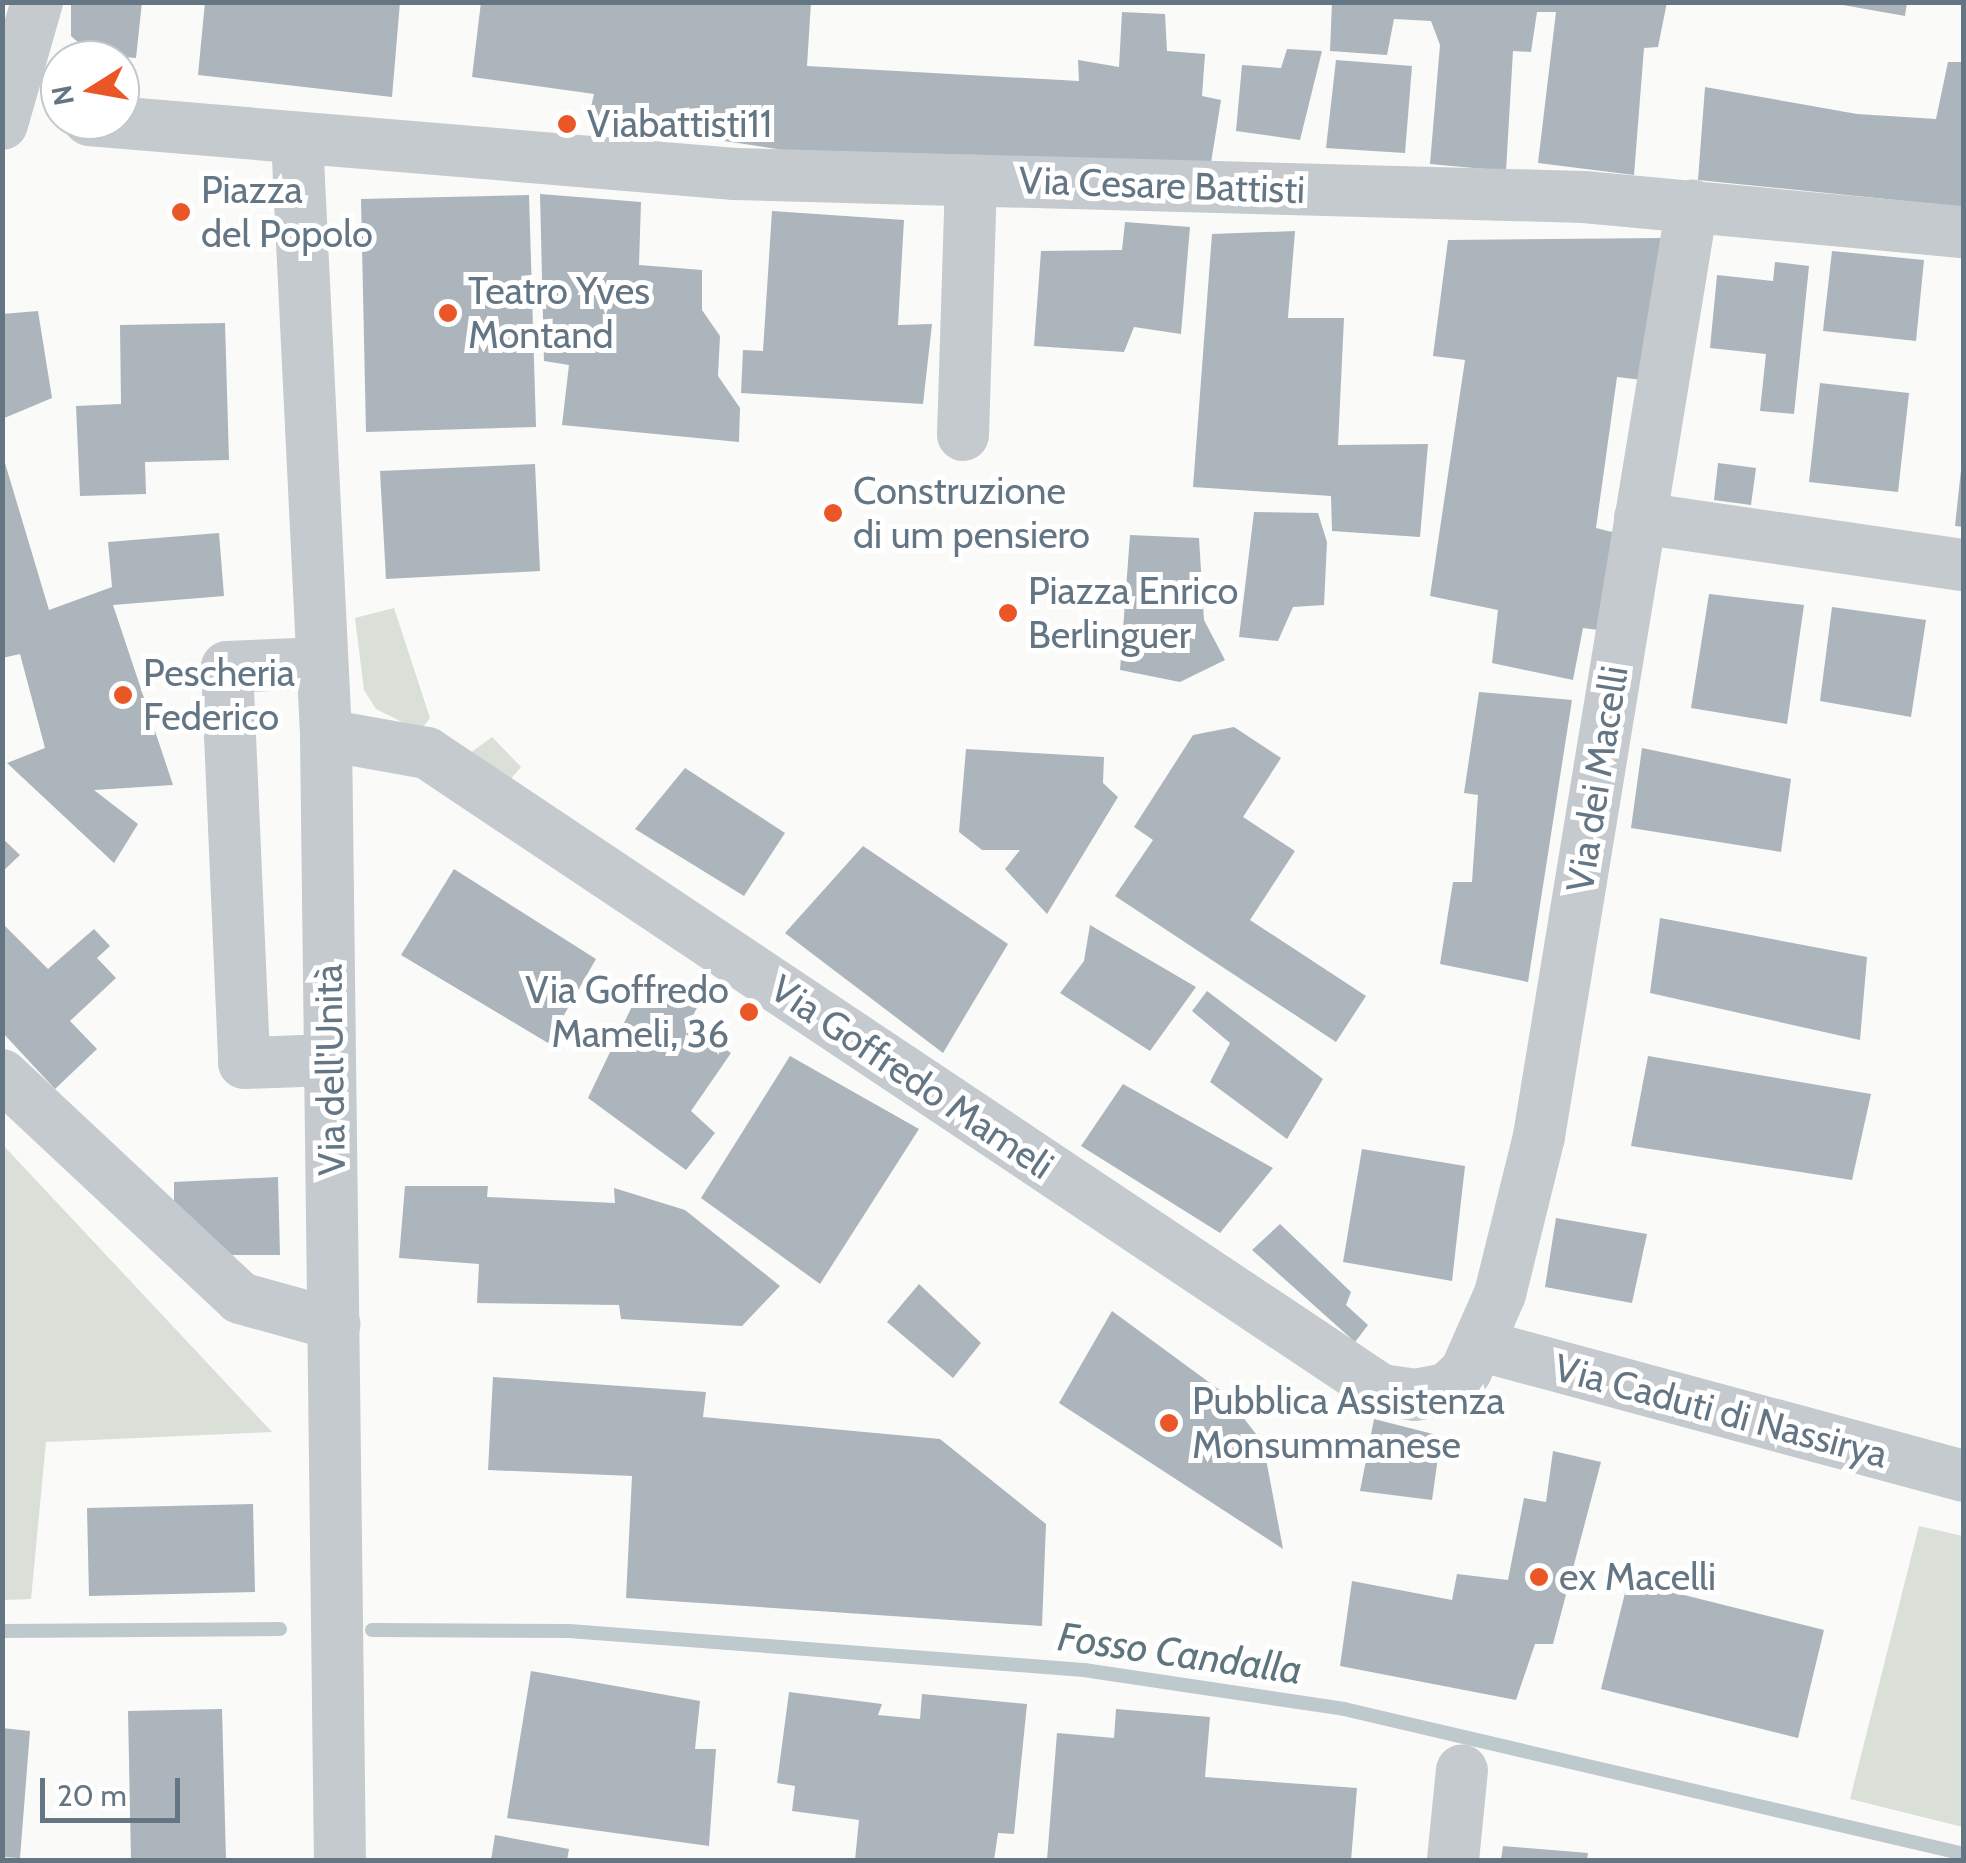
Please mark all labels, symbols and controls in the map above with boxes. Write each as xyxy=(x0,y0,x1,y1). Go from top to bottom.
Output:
north arrow xyxy=(40,40,140,140)
text: N xyxy=(44,82,81,108)
place label: Viabattisti11 xyxy=(587,101,772,147)
marker: Viabattisti11 xyxy=(556,113,578,135)
street label: Via Cesare Battisti xyxy=(1018,157,1306,213)
place label: Piazza del Popolo xyxy=(201,167,373,256)
marker: Piazza del Popolo xyxy=(170,201,192,223)
place label: Teatro Yves Montand xyxy=(468,268,650,358)
marker: Teatro Yves Montand xyxy=(437,302,459,324)
place label: Construzione di um pensiero xyxy=(853,468,1090,558)
marker: Construzione di um pensiero xyxy=(822,502,844,524)
place label: Piazza Enrico Berlinguer xyxy=(1028,568,1238,658)
marker: Piazza Enrico Berlinguer xyxy=(997,602,1019,624)
place label: Pescheria Federico xyxy=(143,650,295,739)
street label: Via dei Macelli xyxy=(1557,663,1637,895)
marker: Pescheria Federico xyxy=(112,684,134,706)
street label: Via dell'Unità xyxy=(305,964,355,1176)
street label: Via Goffredo Mameli xyxy=(762,966,1062,1188)
place label: Via Goffredo Mameli, 36 xyxy=(525,967,729,1056)
marker: Via Goffredo Mameli, 36 xyxy=(738,1001,760,1023)
street label: Via Caduti di Nassirya xyxy=(1550,1345,1892,1477)
place label: Pubblica Assistenza Monsummanese xyxy=(1192,1378,1505,1468)
marker: Pubblica Assistenza Monsummanese xyxy=(1156,1410,1182,1436)
place label: ex Macelli xyxy=(1559,1554,1716,1600)
marker: ex Macelli xyxy=(1528,1566,1550,1588)
water label: Fosso Candalla xyxy=(1055,1612,1305,1694)
scale bar xyxy=(45,1758,185,1820)
text: 20 m xyxy=(57,1777,127,1814)

